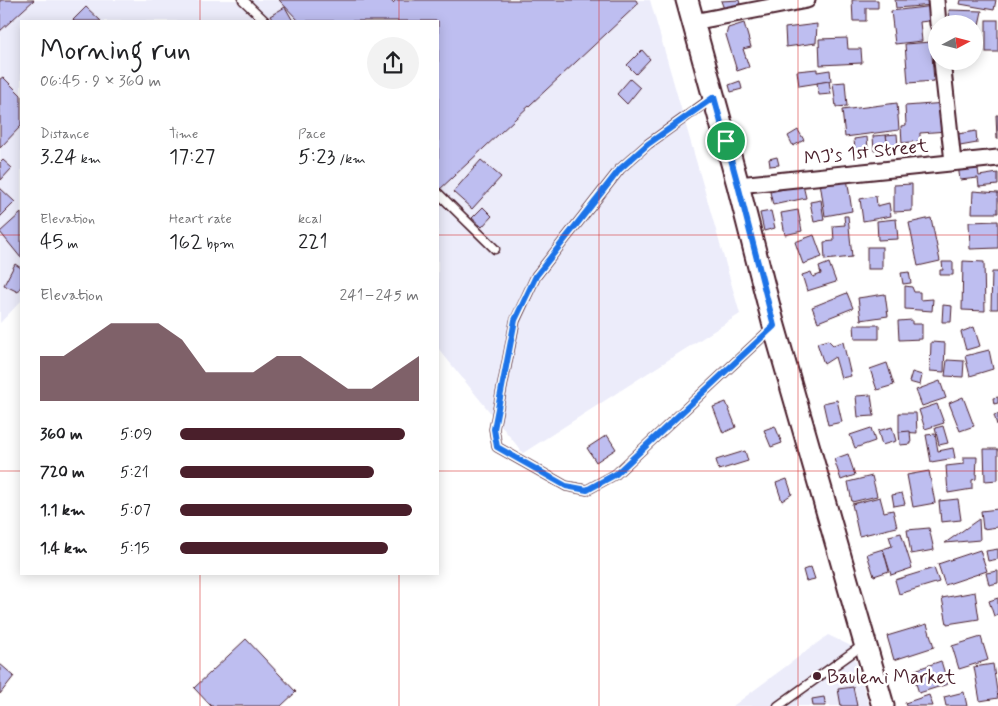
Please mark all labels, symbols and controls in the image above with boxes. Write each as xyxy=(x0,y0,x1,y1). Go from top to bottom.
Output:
north arrow xyxy=(928,15,982,70)
map controls xyxy=(928,15,983,70)
text: Morning run xyxy=(40,33,191,70)
button: share xyxy=(367,37,419,89)
text: 06:45 · 9 × 360 m xyxy=(40,71,161,92)
pin xyxy=(705,120,747,162)
text: Distance xyxy=(40,125,89,143)
text: Time xyxy=(169,125,198,143)
text: Pace xyxy=(298,125,326,143)
icon: arrive xyxy=(712,127,740,155)
street label: MJ’s 1st Street xyxy=(803,134,929,171)
text: 3.24 xyxy=(40,143,77,171)
text: 17:27 xyxy=(169,143,215,171)
text: 5:23 xyxy=(298,143,335,171)
text: km xyxy=(77,150,101,168)
text: /km xyxy=(335,150,366,168)
text: Elevation xyxy=(40,210,95,228)
text: Heart rate xyxy=(169,210,232,228)
text: kcal xyxy=(298,210,322,228)
text: 45 xyxy=(40,228,63,256)
text: 162 xyxy=(169,228,203,256)
text: 221 xyxy=(298,228,328,256)
text: m xyxy=(63,235,78,253)
text: bpm xyxy=(203,235,235,253)
text: Elevation xyxy=(40,285,103,306)
text: 241–245 m xyxy=(339,285,419,306)
text: 360 m xyxy=(40,424,83,445)
text: 5:09 xyxy=(120,424,152,445)
text: 720 m xyxy=(40,462,85,483)
text: 5:21 xyxy=(120,462,149,483)
text: 1.1 km xyxy=(40,500,85,521)
text: 5:07 xyxy=(120,500,151,521)
text: 1.4 km xyxy=(40,538,87,559)
text: 5:15 xyxy=(120,538,150,559)
place label: Bauleni Market xyxy=(827,665,956,690)
marker: Bauleni Market xyxy=(811,670,823,682)

